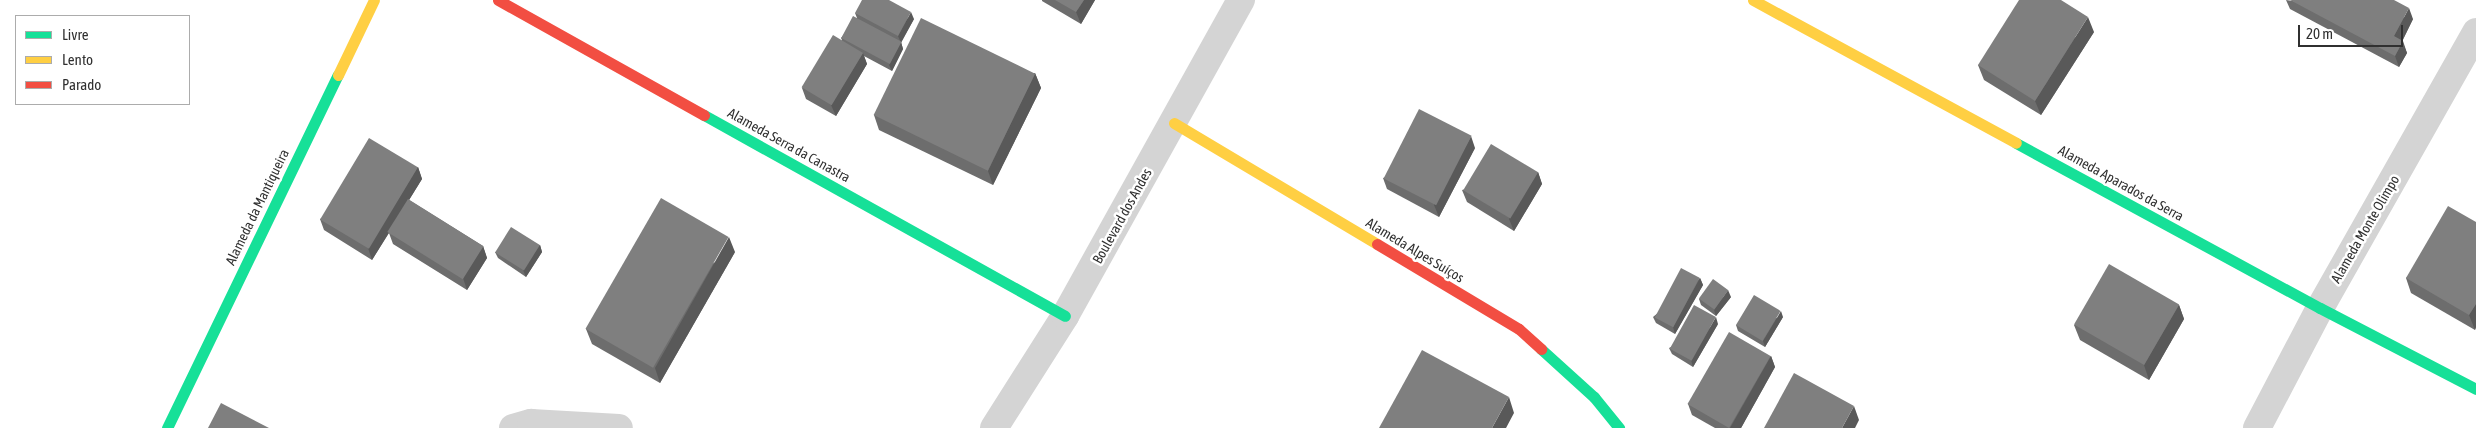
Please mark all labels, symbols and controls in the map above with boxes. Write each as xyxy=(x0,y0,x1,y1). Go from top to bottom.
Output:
legend xyxy=(15,15,190,105)
scale bar xyxy=(2301,15,2406,47)
text: 20 m xyxy=(2306,25,2333,42)
text: Livre xyxy=(62,26,89,43)
text: Lento xyxy=(62,51,93,68)
text: Parado xyxy=(62,76,101,93)
street label: Alameda Serra da Canastra xyxy=(725,104,853,186)
street label: Alameda Aparados da Serra xyxy=(2055,142,2187,224)
street label: Alameda da Mantiqueira xyxy=(222,146,292,268)
street label: Boulevard dos Andes xyxy=(1089,165,1155,267)
street label: Alameda Monte Olimpo xyxy=(2327,172,2403,286)
street label: Alameda Alpes Suíços xyxy=(1363,214,1467,286)

